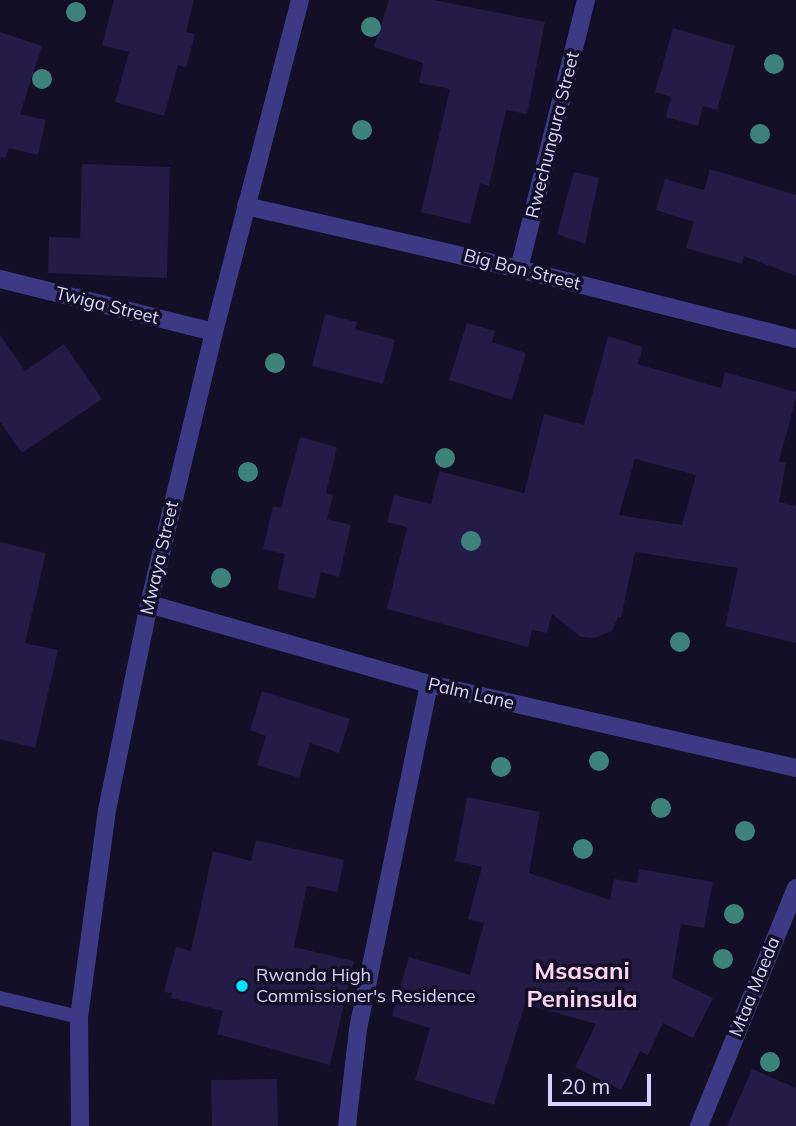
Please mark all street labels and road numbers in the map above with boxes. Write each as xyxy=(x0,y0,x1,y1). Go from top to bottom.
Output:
street label: Rwechungura Street xyxy=(522,49,584,221)
street label: Big Bon Street xyxy=(461,245,583,295)
street label: Twiga Street xyxy=(53,283,161,329)
street label: Mwaya Street xyxy=(136,499,184,617)
street label: Palm Lane xyxy=(426,674,516,714)
street label: Mtaa Maeda xyxy=(725,934,785,1040)

